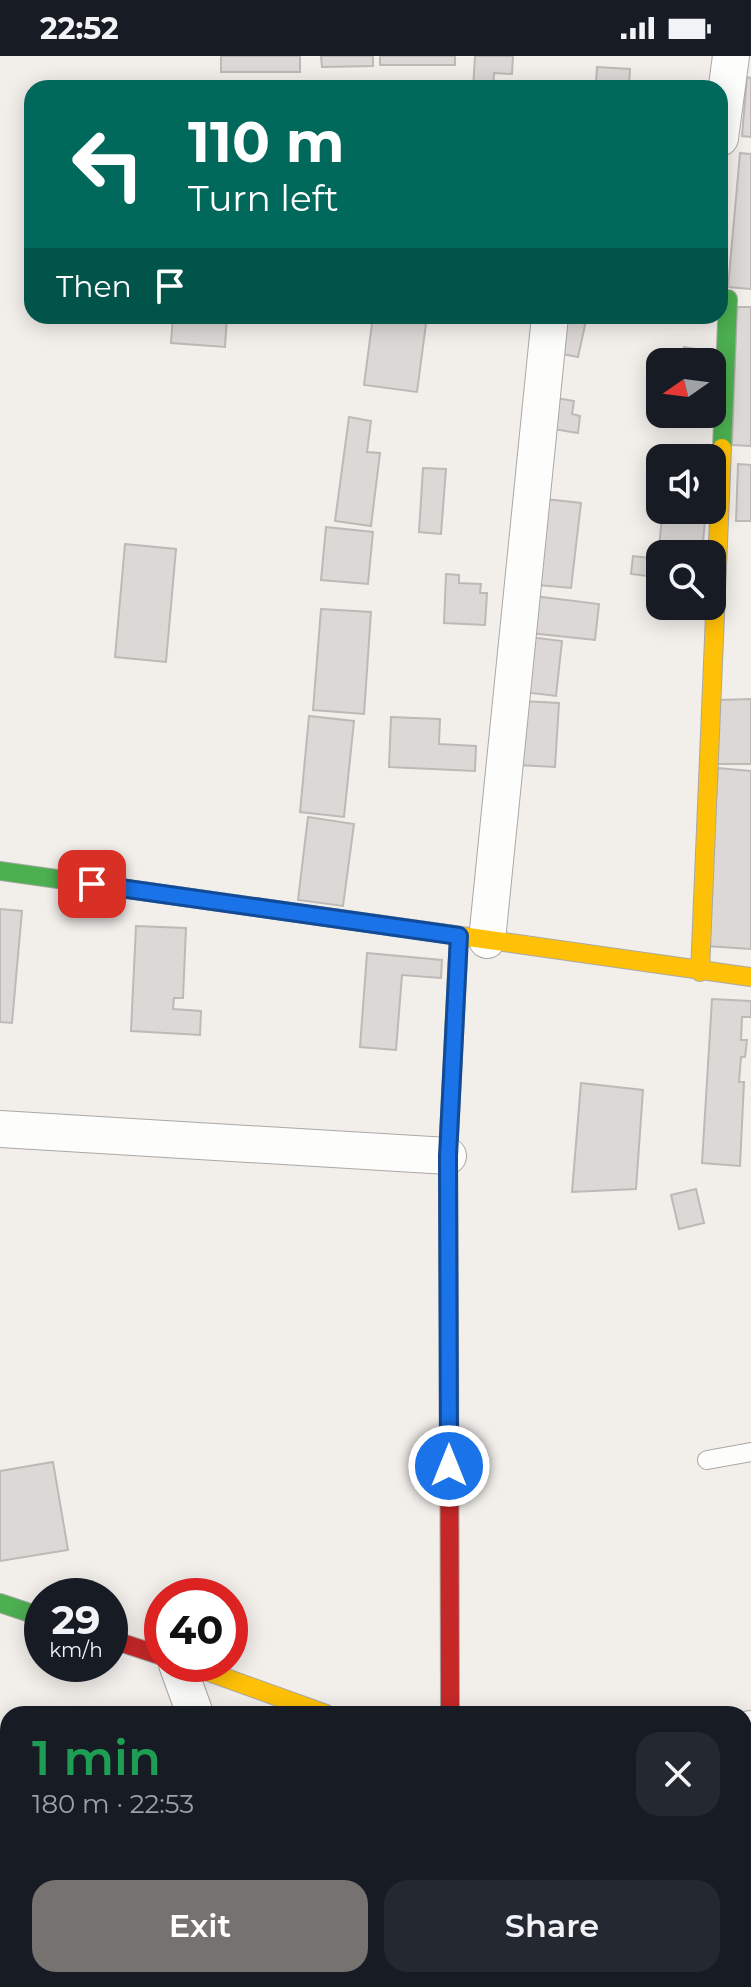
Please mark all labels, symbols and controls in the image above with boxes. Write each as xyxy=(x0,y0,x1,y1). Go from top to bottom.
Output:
text: 22:52 xyxy=(40,10,119,47)
text: 110 m xyxy=(188,108,345,176)
icon: left xyxy=(56,112,160,216)
text: Turn left xyxy=(188,176,339,220)
icon: arrive xyxy=(148,264,192,308)
text: Then xyxy=(56,268,132,305)
north arrow xyxy=(646,348,726,428)
map controls xyxy=(646,348,726,620)
button: sound xyxy=(646,444,726,524)
button: search xyxy=(646,540,726,620)
pin xyxy=(58,850,126,918)
icon: arrive xyxy=(70,862,114,906)
position arrow xyxy=(407,1424,491,1508)
speed limit sign: 40 xyxy=(144,1578,248,1682)
text: 29 xyxy=(51,1595,101,1644)
text: km/h xyxy=(49,1638,103,1662)
text: 1 min xyxy=(32,1729,161,1787)
button: close xyxy=(636,1732,720,1816)
text: 180 m · 22:53 xyxy=(32,1788,194,1820)
button: Exit xyxy=(32,1880,368,1972)
button: Share xyxy=(384,1880,720,1972)

